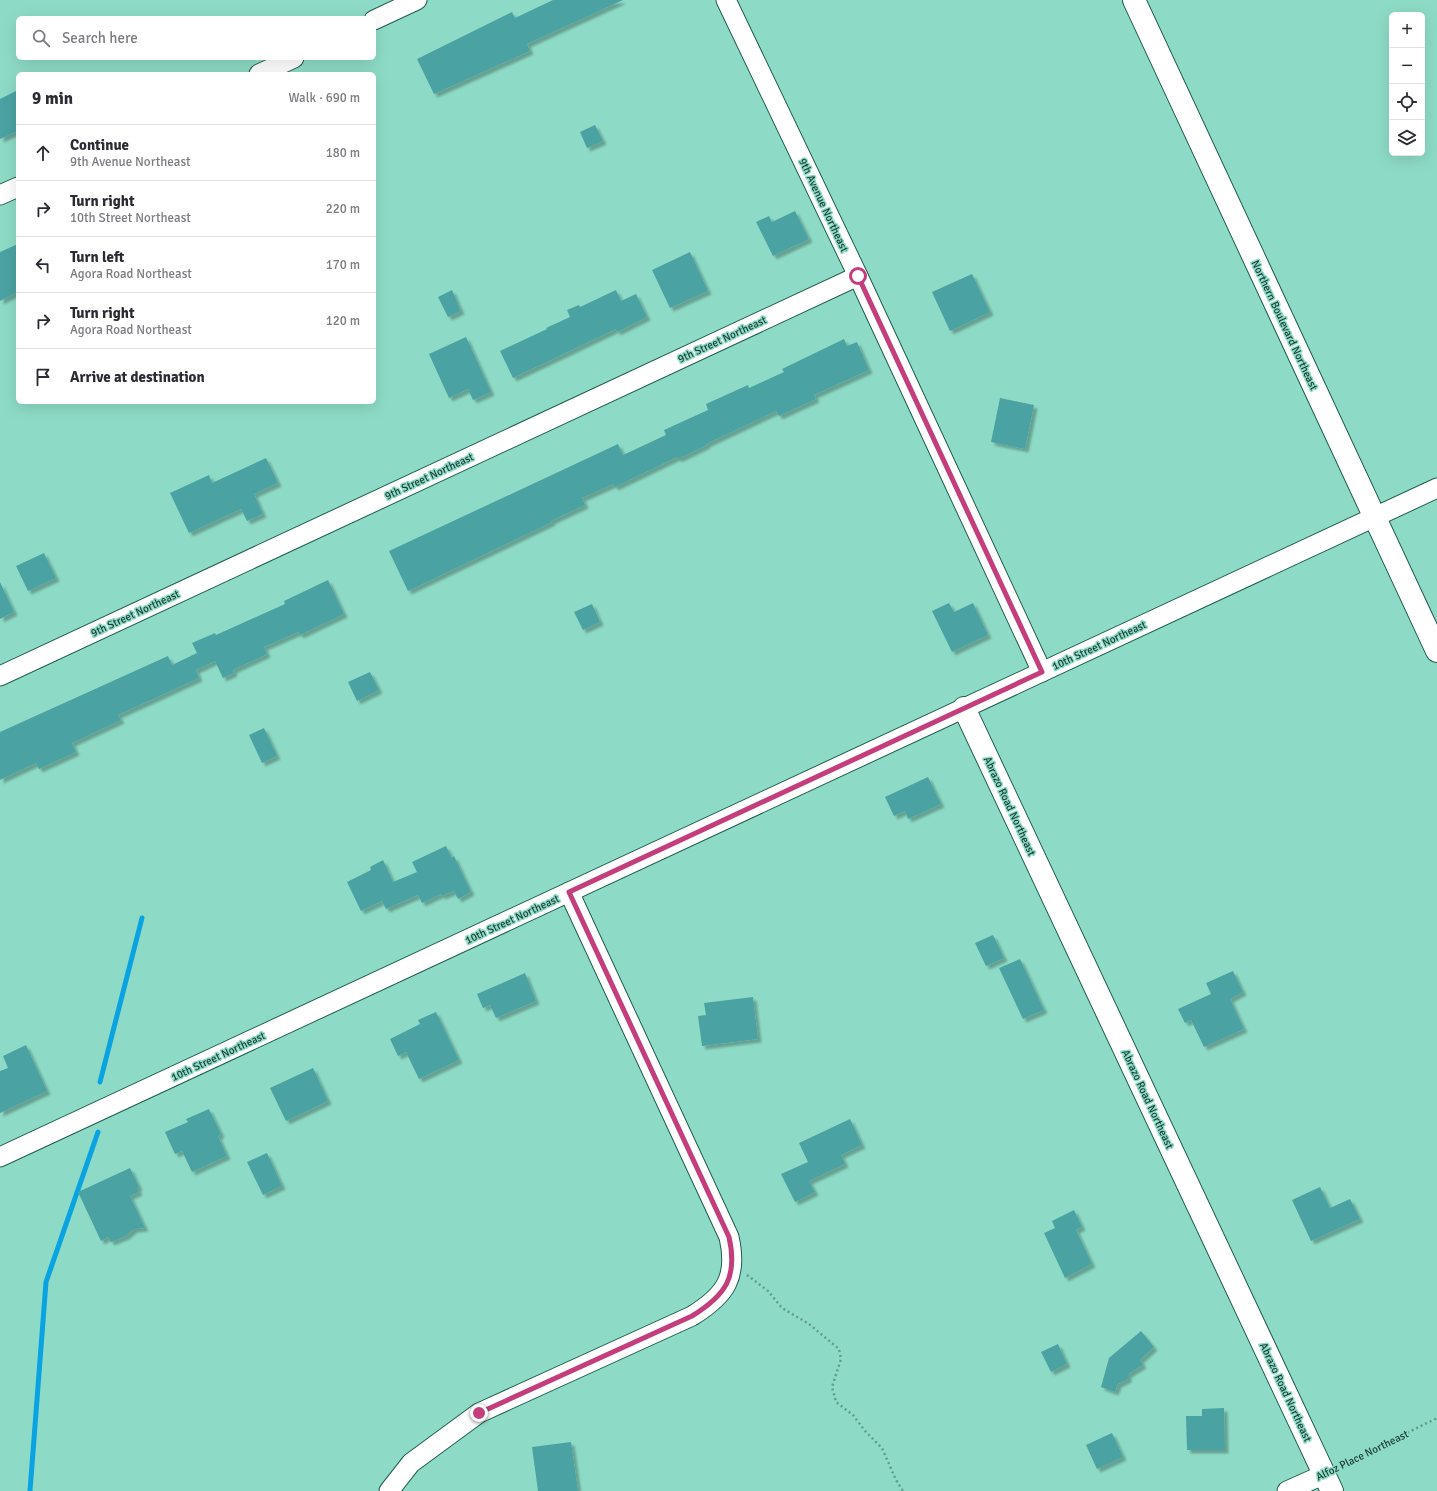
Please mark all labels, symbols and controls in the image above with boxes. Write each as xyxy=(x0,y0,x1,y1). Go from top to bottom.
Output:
map controls xyxy=(1389,12,1425,156)
button: + xyxy=(1389,12,1425,48)
search box xyxy=(16,16,376,60)
icon: search xyxy=(30,27,52,49)
text: Search here xyxy=(62,29,138,47)
button: − xyxy=(1389,48,1425,84)
button: locate xyxy=(1389,84,1425,120)
text: 9 min xyxy=(32,88,73,109)
text: Walk · 690 m xyxy=(289,90,360,106)
button: layers xyxy=(1389,120,1425,156)
text: Continue xyxy=(70,136,129,154)
icon: ahead xyxy=(32,142,54,164)
text: 180 m xyxy=(326,145,360,161)
text: 9th Avenue Northeast xyxy=(70,154,191,170)
street label: 9th Avenue Northeast xyxy=(796,156,851,254)
text: Turn right xyxy=(70,192,135,210)
icon: right xyxy=(32,198,54,220)
text: 220 m xyxy=(326,201,360,217)
text: 10th Street Northeast xyxy=(70,210,191,226)
text: Turn left xyxy=(70,248,124,266)
icon: left xyxy=(32,254,54,276)
text: 170 m xyxy=(326,257,360,273)
street label: Northern Boulevard Northeast xyxy=(1249,258,1321,392)
text: Agora Road Northeast xyxy=(70,266,192,282)
route start xyxy=(849,267,867,285)
text: Turn right xyxy=(70,304,135,322)
icon: right xyxy=(32,310,54,332)
text: 120 m xyxy=(326,313,360,329)
street label: 9th Street Northeast xyxy=(676,313,769,366)
text: Agora Road Northeast xyxy=(70,322,192,338)
icon: arrive xyxy=(32,366,54,388)
text: Arrive at destination xyxy=(70,368,205,386)
street label: 9th Street Northeast xyxy=(383,450,476,503)
street label: 9th Street Northeast xyxy=(89,587,182,640)
street label: 10th Street Northeast xyxy=(1050,618,1148,673)
street label: Abrazo Road Northeast xyxy=(981,755,1038,858)
street label: 10th Street Northeast xyxy=(463,892,561,947)
street label: 10th Street Northeast xyxy=(169,1029,267,1084)
street label: Abrazo Road Northeast xyxy=(1119,1048,1176,1151)
street label: Abrazo Road Northeast xyxy=(1257,1341,1314,1444)
route end xyxy=(470,1404,488,1422)
street label: Alfoz Place Northeast xyxy=(1314,1427,1411,1484)

